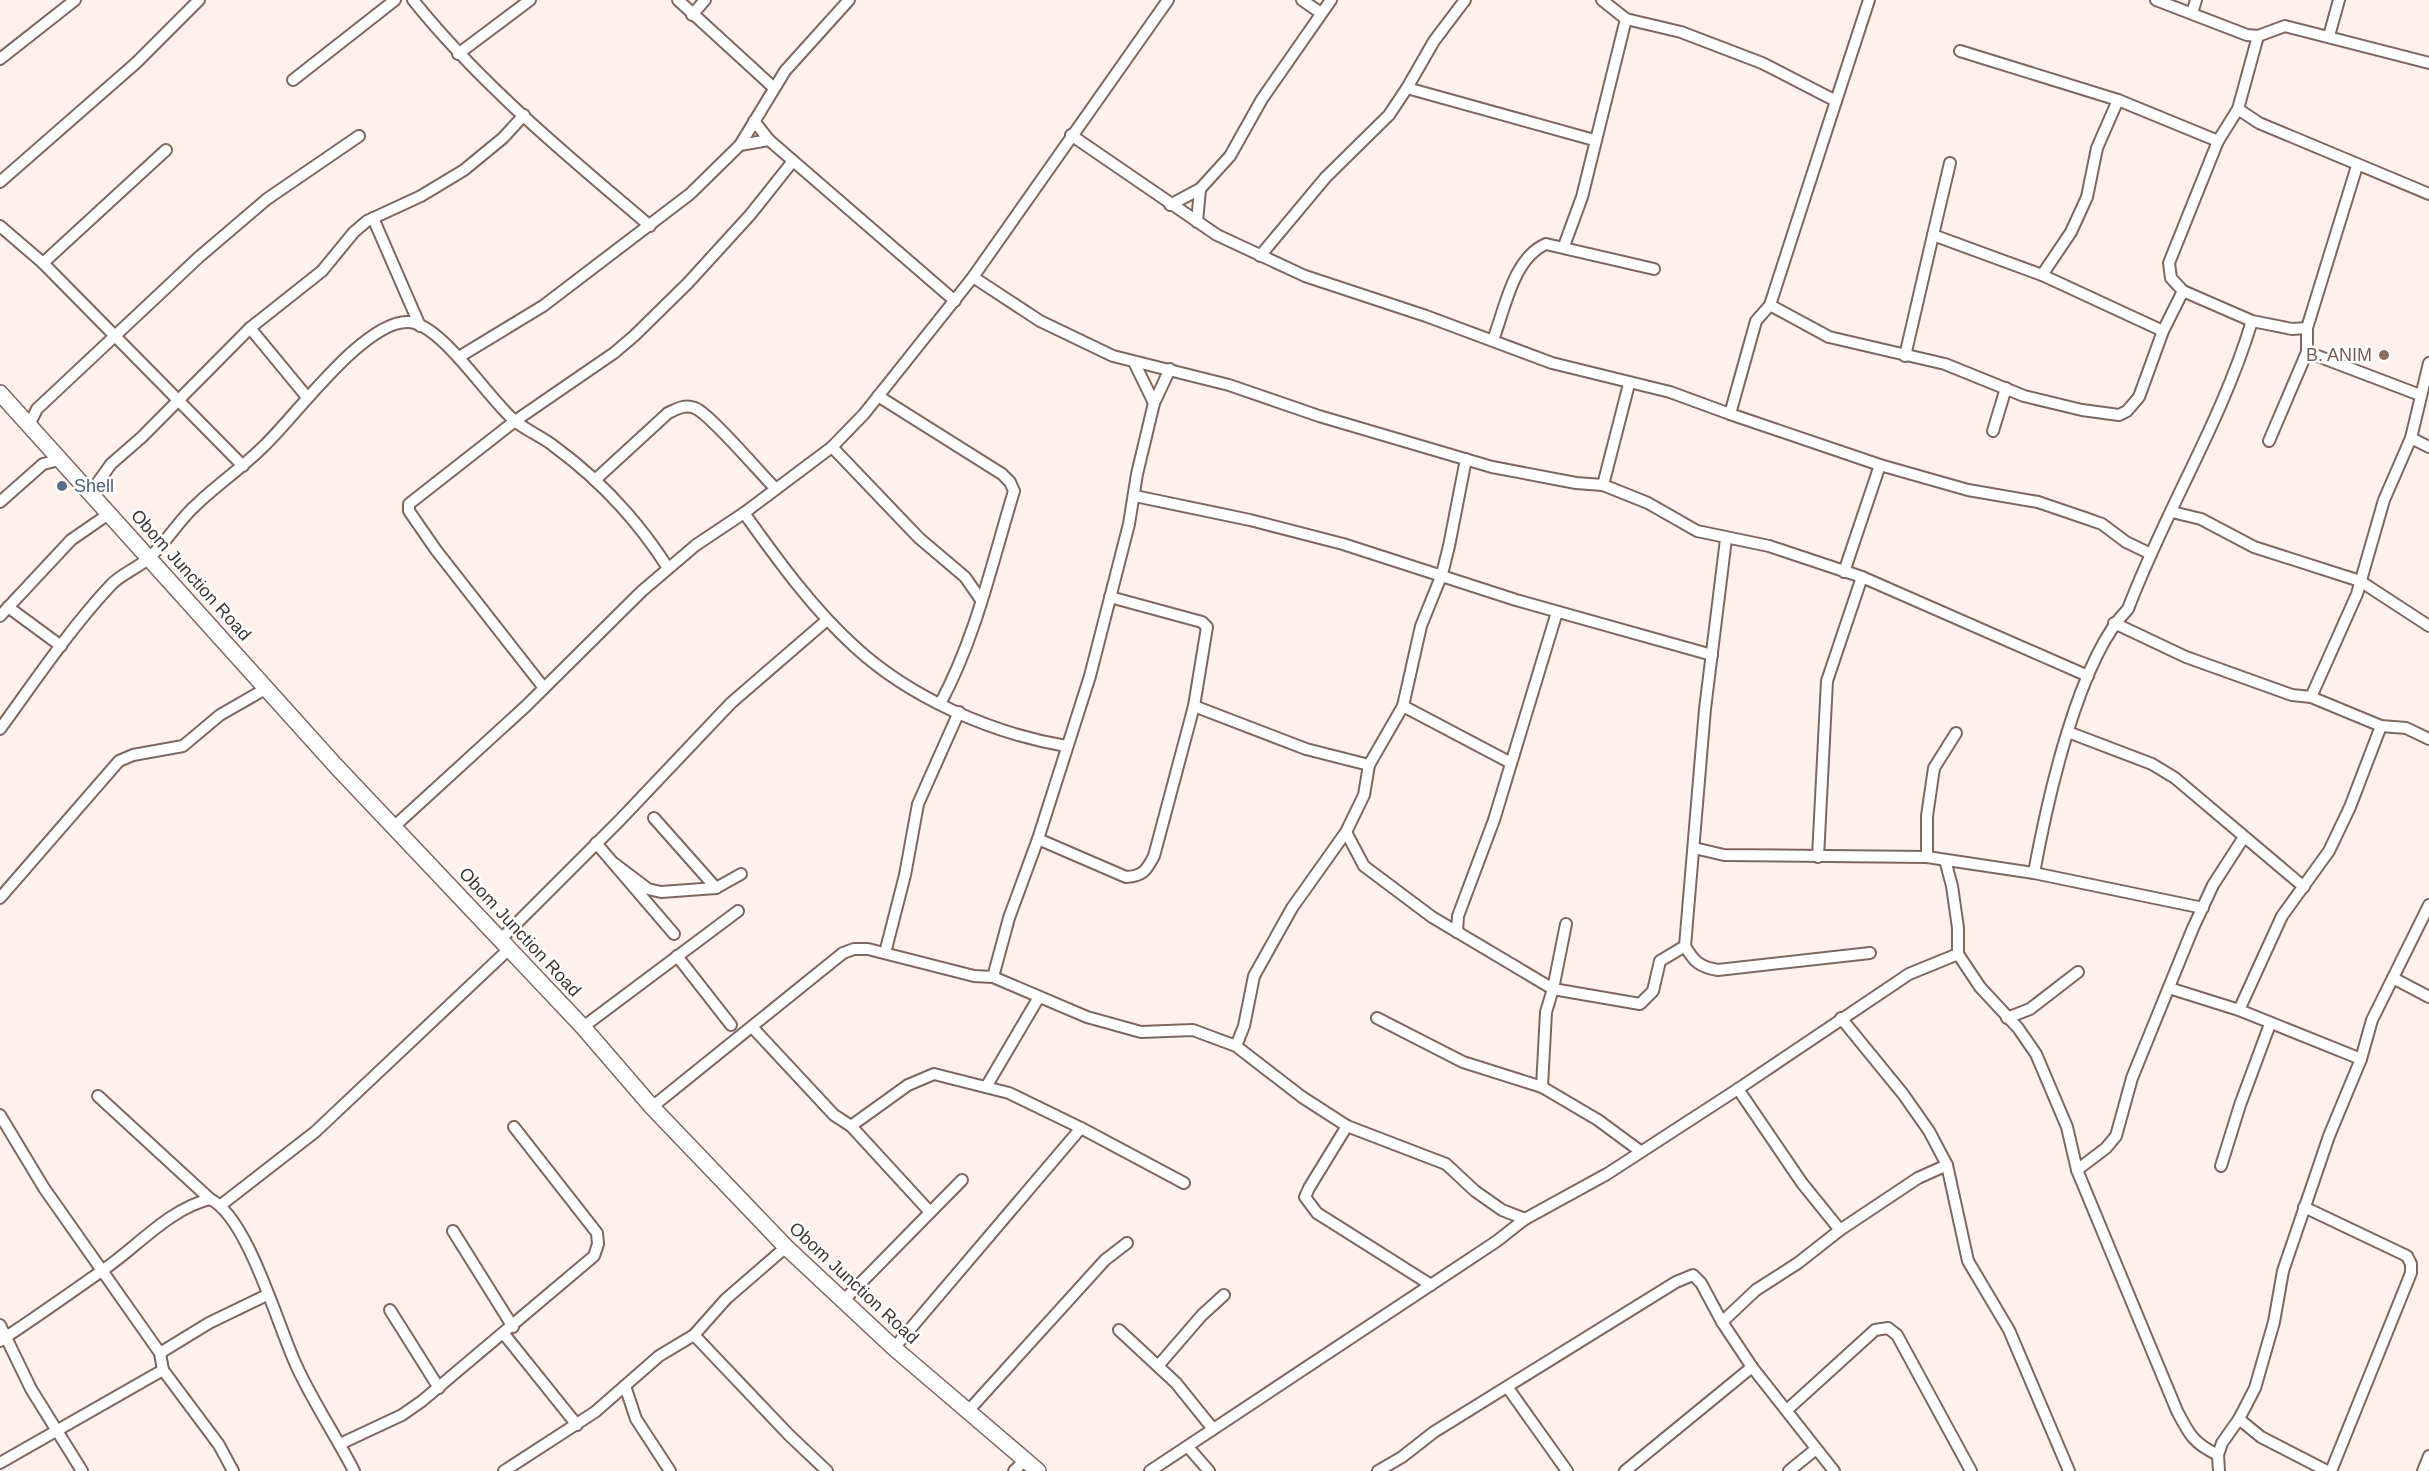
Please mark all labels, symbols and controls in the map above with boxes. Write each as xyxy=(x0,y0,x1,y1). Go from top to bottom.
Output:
place label: B. ANIM xyxy=(2306,345,2372,365)
marker: B. ANIM xyxy=(2377,348,2391,362)
place label: Shell xyxy=(74,476,114,496)
marker: Shell xyxy=(55,479,69,493)
street label: Obom Junction Road xyxy=(127,505,255,645)
street label: Obom Junction Road xyxy=(455,863,585,1001)
street label: Obom Junction Road xyxy=(785,1218,923,1348)

